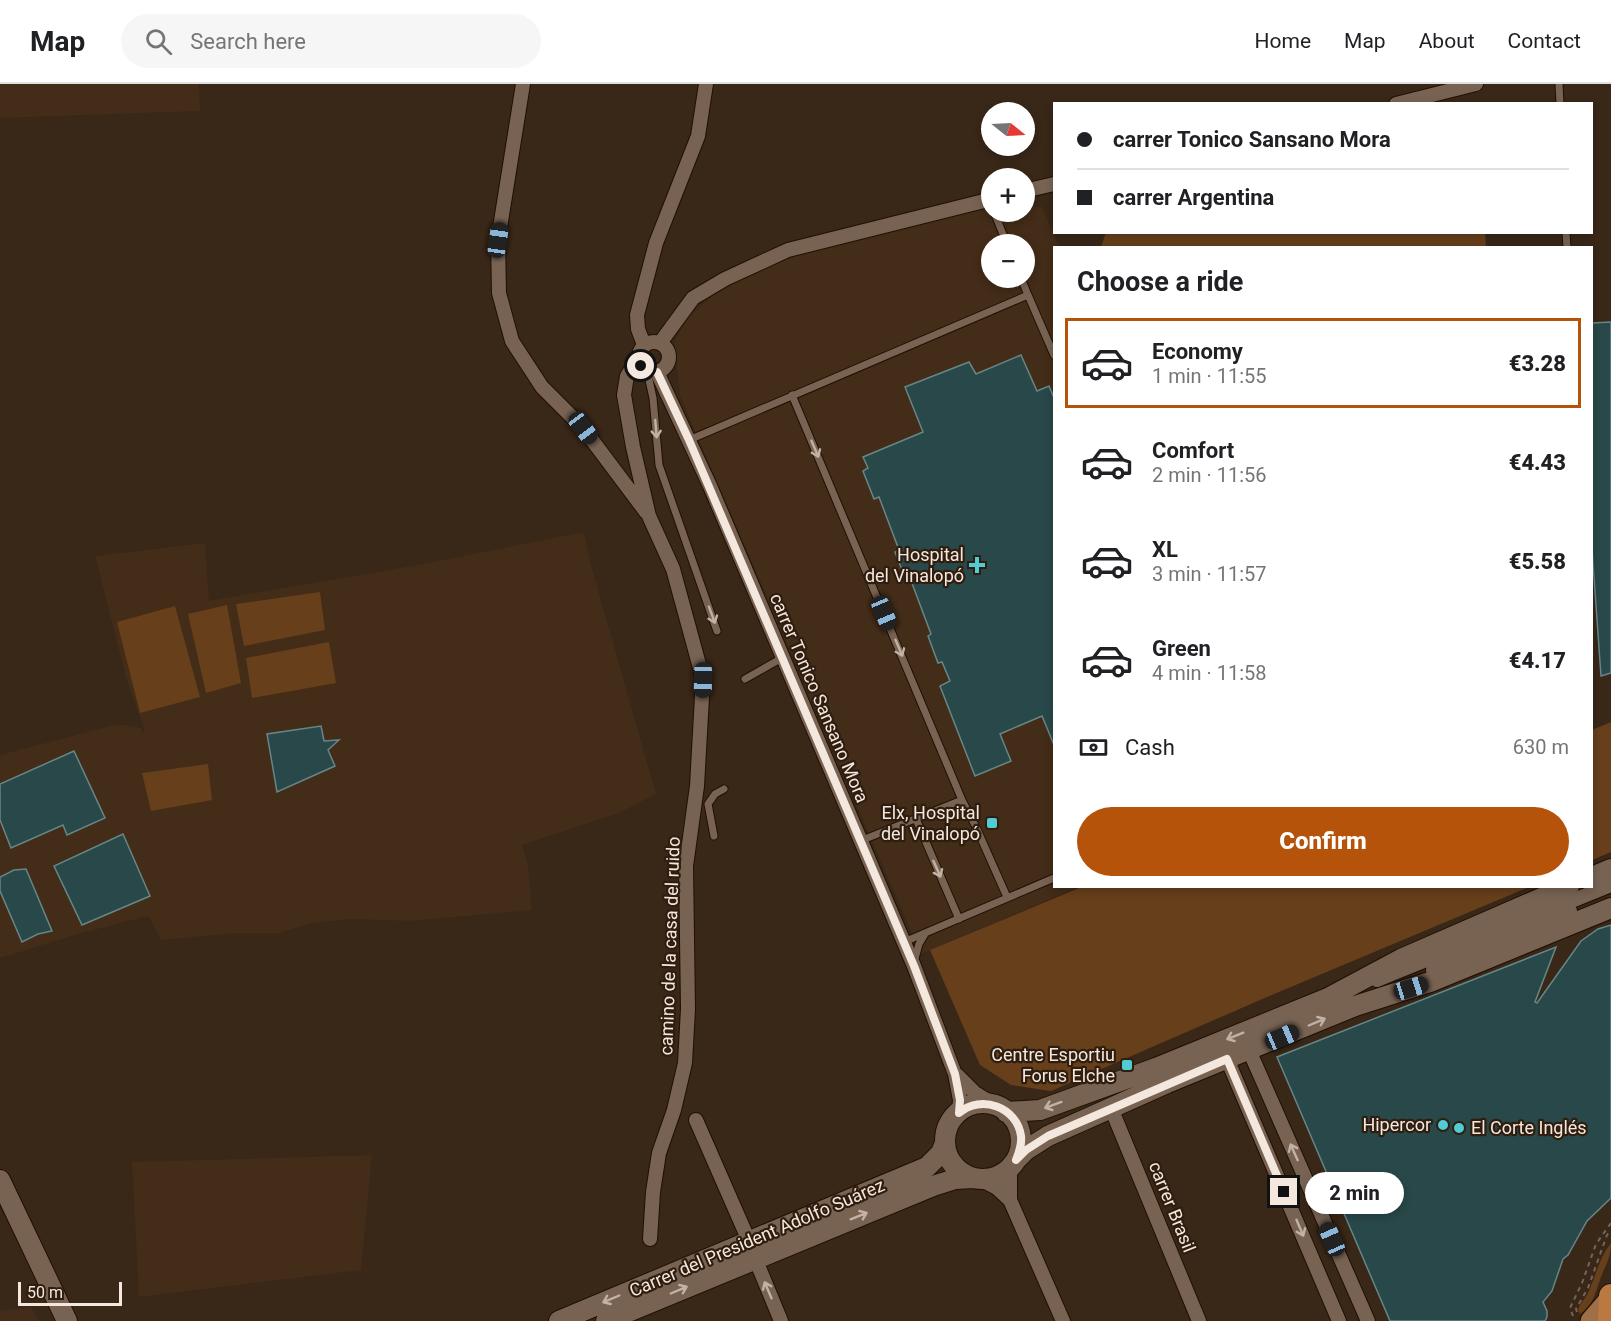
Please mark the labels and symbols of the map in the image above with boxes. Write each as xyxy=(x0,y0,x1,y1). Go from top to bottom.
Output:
north arrow xyxy=(981,102,1035,156)
car xyxy=(487,221,509,259)
route start xyxy=(627,352,654,379)
car xyxy=(565,408,601,448)
one-way arrow xyxy=(651,418,662,438)
one-way arrow xyxy=(810,440,821,458)
place label: Hospital del Vinalopó xyxy=(865,544,964,586)
marker: Hospital del Vinalopó xyxy=(968,556,986,574)
street label: carrer Tonico Sansano Mora xyxy=(766,590,873,806)
car xyxy=(869,593,899,633)
one-way arrow xyxy=(707,605,718,624)
one-way arrow xyxy=(894,639,905,657)
car xyxy=(694,662,712,698)
place label: Elx, Hospital del Vinalopó xyxy=(881,802,980,844)
marker: Elx, Hospital del Vinalopó xyxy=(985,816,999,830)
street label: camino de la casa del ruido xyxy=(655,836,684,1056)
one-way arrow xyxy=(932,859,943,878)
car xyxy=(1391,974,1431,1002)
one-way arrow xyxy=(1307,1016,1325,1027)
car xyxy=(1262,1022,1302,1052)
one-way arrow xyxy=(1226,1031,1245,1042)
place label: Centre Esportiu Forus Elche xyxy=(991,1044,1115,1086)
marker: Centre Esportiu Forus Elche xyxy=(1120,1058,1134,1072)
one-way arrow xyxy=(1044,1101,1063,1112)
place label: Hipercor xyxy=(1362,1114,1431,1135)
place label: El Corte Inglés xyxy=(1471,1117,1587,1138)
marker: Hipercor xyxy=(1436,1118,1450,1132)
marker: El Corte Inglés xyxy=(1452,1121,1466,1135)
one-way arrow xyxy=(1288,1143,1299,1162)
street label: carrer Brasil xyxy=(1145,1158,1200,1255)
callout: 2 min xyxy=(1305,1171,1404,1213)
street label: Carrer del President Adolfo Suárez xyxy=(626,1174,888,1301)
route end xyxy=(1270,1178,1297,1205)
one-way arrow xyxy=(849,1210,868,1221)
one-way arrow xyxy=(1295,1218,1306,1237)
car xyxy=(1316,1219,1348,1259)
scale bar xyxy=(18,1279,122,1306)
one-way arrow xyxy=(762,1281,773,1299)
one-way arrow xyxy=(669,1284,687,1295)
one-way arrow xyxy=(602,1294,620,1306)

